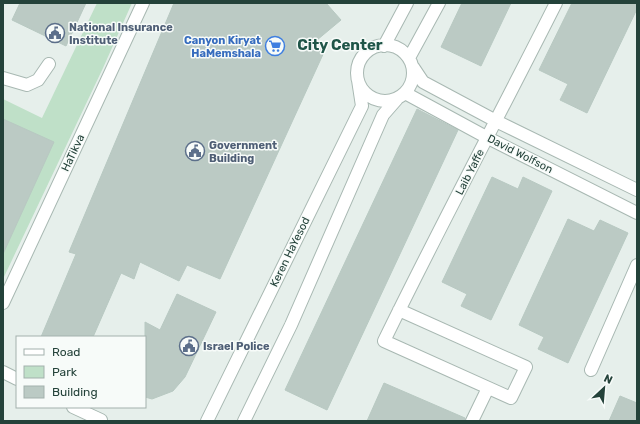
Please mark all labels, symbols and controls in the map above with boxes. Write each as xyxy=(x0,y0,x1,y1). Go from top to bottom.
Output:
place label: National Insurance Institute xyxy=(69,21,173,47)
public building icon: National Insurance Institute xyxy=(44,22,66,44)
place label: Canyon Kiryat HaMemshala xyxy=(184,34,261,60)
supermarket icon: Canyon Kiryat HaMemshala xyxy=(264,35,286,57)
district label: City Center xyxy=(297,36,383,54)
street label: HaTikva xyxy=(59,132,87,174)
street label: David Wolfson xyxy=(485,132,555,176)
place label: Government Building xyxy=(209,139,277,165)
public building icon: Government Building xyxy=(184,140,206,162)
street label: Laib Yaffe xyxy=(453,147,487,197)
street label: Keren HaYesod xyxy=(268,215,312,289)
public building icon: Israel Police xyxy=(178,335,200,357)
legend xyxy=(16,336,146,408)
place label: Israel Police xyxy=(203,340,270,353)
text: Road xyxy=(52,345,80,359)
text: Park xyxy=(52,365,78,379)
north arrow xyxy=(584,368,624,408)
text: N xyxy=(602,372,615,387)
text: Building xyxy=(52,385,98,399)

